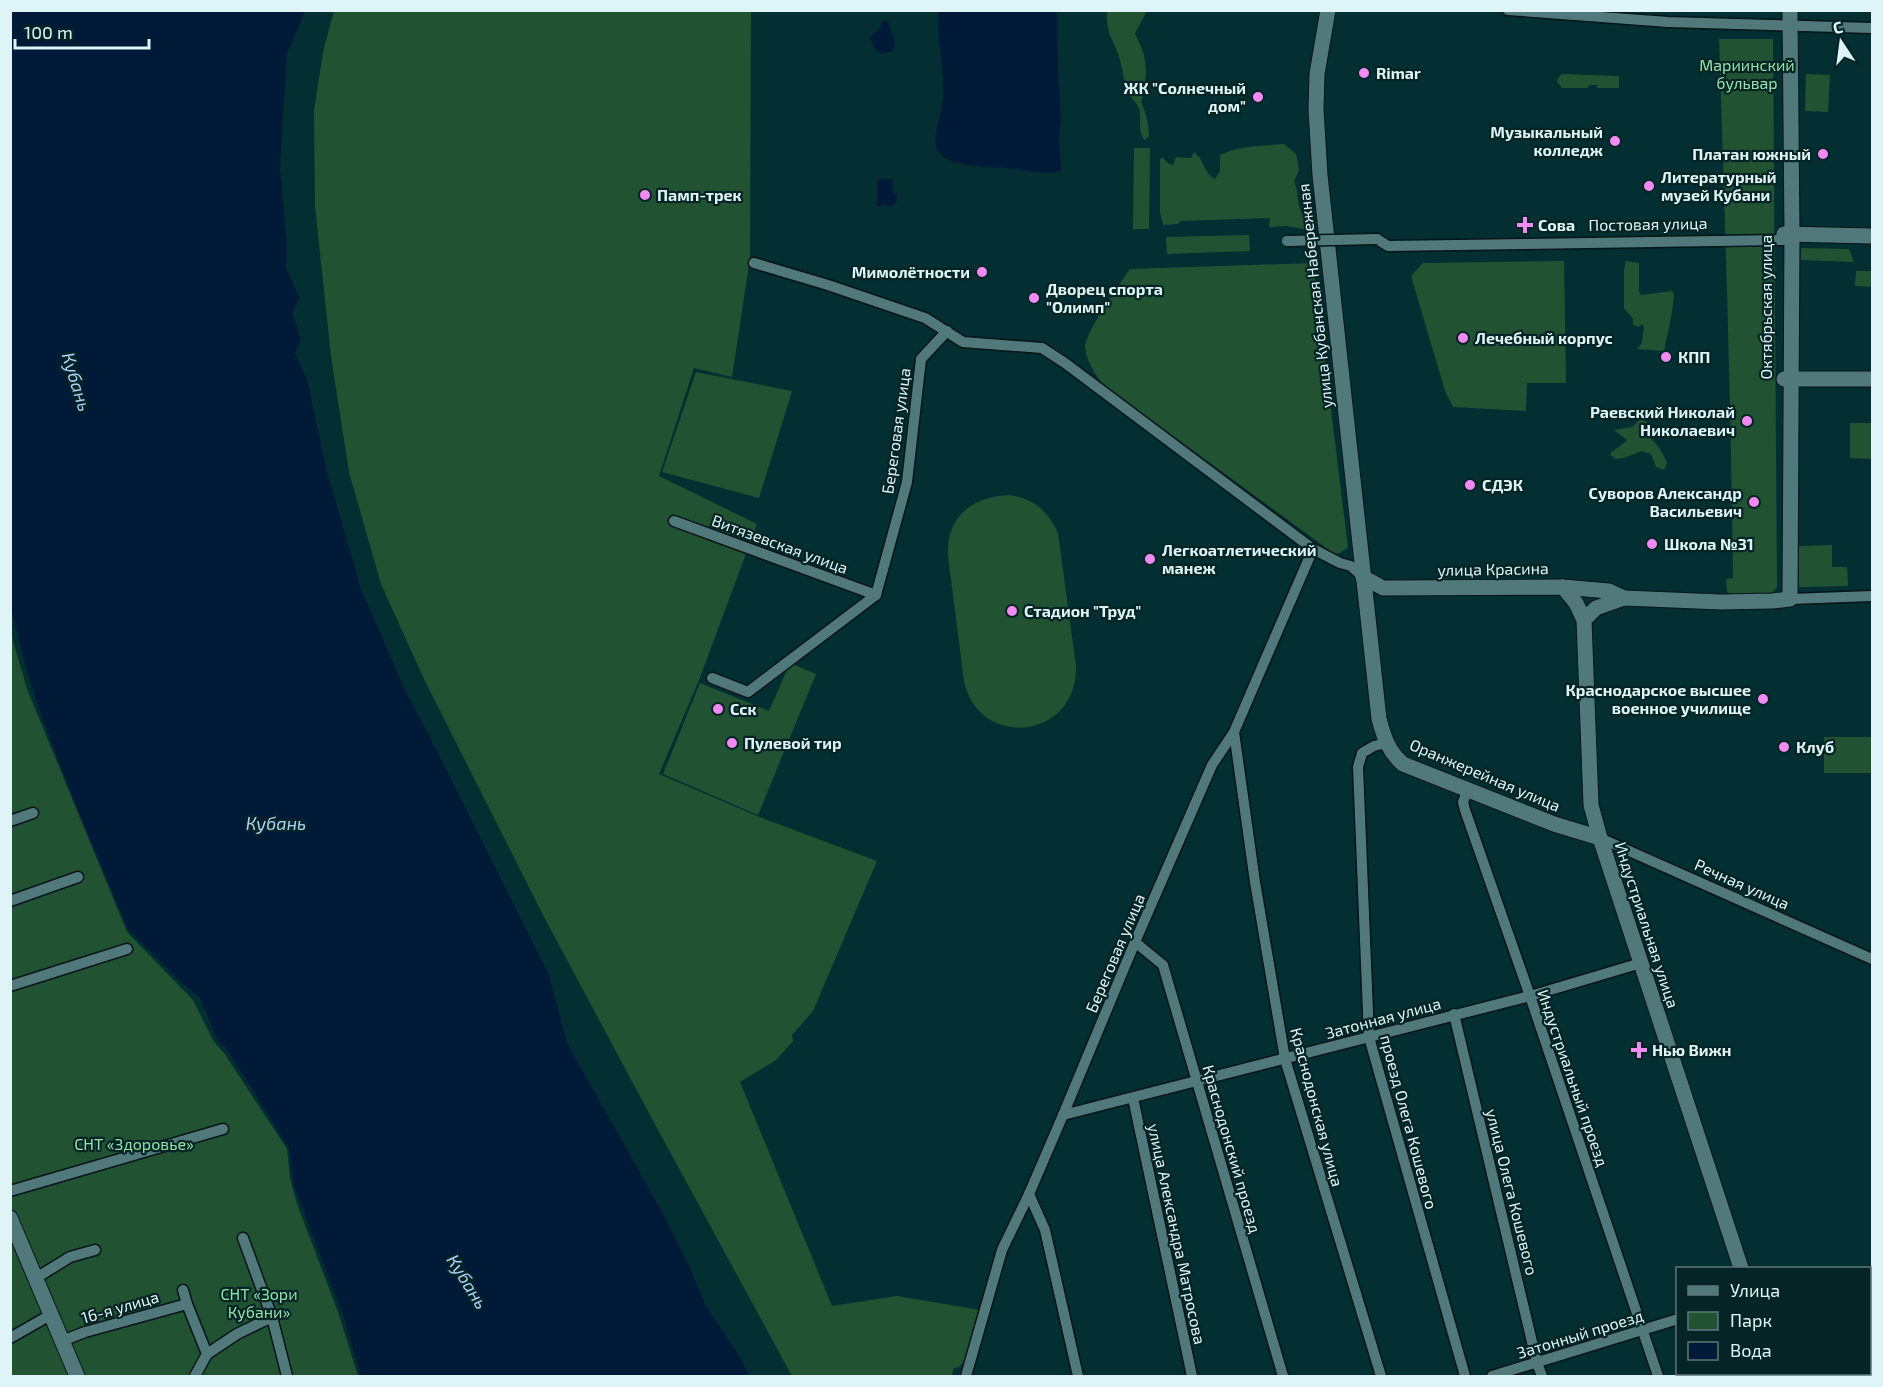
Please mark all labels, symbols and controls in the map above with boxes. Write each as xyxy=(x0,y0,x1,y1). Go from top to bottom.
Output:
scale bar xyxy=(15,12,148,50)
north arrow xyxy=(1811,12,1871,72)
text: С xyxy=(1831,17,1844,37)
text: 100 m xyxy=(24,21,73,43)
park label: Мариинский бульвар xyxy=(1699,55,1795,93)
place label: Rimar xyxy=(1376,63,1421,82)
marker: Rimar xyxy=(1357,66,1371,80)
place label: ЖК "Солнечный дом" xyxy=(1124,78,1246,115)
marker: ЖК "Солнечный дом" xyxy=(1251,90,1265,104)
place label: Музыкальный колледж xyxy=(1490,122,1603,159)
marker: Музыкальный колледж xyxy=(1608,134,1622,148)
place label: Платан южный xyxy=(1692,144,1811,163)
marker: Платан южный xyxy=(1816,147,1830,161)
place label: Литературный музей Кубани xyxy=(1661,167,1777,204)
marker: Литературный музей Кубани xyxy=(1642,179,1656,193)
street label: улица Кубанская Набережная xyxy=(1293,183,1337,409)
place label: Памп-трек xyxy=(657,185,742,204)
marker: Памп-трек xyxy=(638,188,652,202)
street label: Постовая улица xyxy=(1588,213,1708,235)
place label: Сова xyxy=(1538,215,1575,234)
marker: Сова xyxy=(1516,216,1534,234)
street label: Октябрьская улица xyxy=(1756,235,1776,379)
place label: Мимолётности xyxy=(852,262,970,281)
marker: Мимолётности xyxy=(975,265,989,279)
place label: Дворец спорта "Олимп" xyxy=(1046,279,1163,316)
marker: Дворец спорта "Олимп" xyxy=(1027,291,1041,305)
place label: Лечебный корпус xyxy=(1475,328,1613,347)
marker: Лечебный корпус xyxy=(1456,331,1470,345)
place label: КПП xyxy=(1678,347,1710,366)
water label: Кубань xyxy=(58,350,96,414)
marker: КПП xyxy=(1659,350,1673,364)
street label: Береговая улица xyxy=(877,367,915,495)
place label: Раевский Николай Николаевич xyxy=(1590,402,1735,439)
marker: Раевский Николай Николаевич xyxy=(1740,414,1754,428)
place label: СДЭК xyxy=(1482,475,1523,494)
marker: СДЭК xyxy=(1463,478,1477,492)
place label: Суворов Александр Васильевич xyxy=(1589,483,1742,520)
marker: Суворов Александр Васильевич xyxy=(1747,495,1761,509)
street label: Витязевская улица xyxy=(709,510,851,578)
place label: Школа №31 xyxy=(1664,534,1754,553)
marker: Школа №31 xyxy=(1645,537,1659,551)
place label: Легкоатлетический манеж xyxy=(1162,540,1316,577)
marker: Легкоатлетический манеж xyxy=(1143,552,1157,566)
street label: улица Красина xyxy=(1437,558,1549,580)
place label: Стадион "Труд" xyxy=(1024,601,1141,620)
marker: Стадион "Труд" xyxy=(1005,604,1019,618)
place label: Краснодарское высшее военное училище xyxy=(1566,680,1751,717)
marker: Краснодарское высшее военное училище xyxy=(1756,692,1770,706)
place label: Сск xyxy=(730,699,757,718)
marker: Сск xyxy=(711,702,725,716)
place label: Пулевой тир xyxy=(744,733,842,752)
street label: Оранжерейная улица xyxy=(1407,734,1563,816)
marker: Пулевой тир xyxy=(725,736,739,750)
place label: Клуб xyxy=(1796,737,1834,756)
marker: Клуб xyxy=(1777,740,1791,754)
water label: Кубань xyxy=(246,812,306,834)
street label: Индустриальная улица xyxy=(1611,839,1683,1011)
street label: Речная улица xyxy=(1692,854,1792,914)
street label: Береговая улица xyxy=(1081,891,1149,1015)
street label: Индустриальный проезд xyxy=(1533,987,1613,1169)
street label: Затонная улица xyxy=(1323,993,1443,1043)
street label: Краснодонская улица xyxy=(1286,1025,1348,1189)
street label: проезд Олега Кошевого xyxy=(1377,1033,1442,1211)
place label: Нью Вижн xyxy=(1652,1040,1731,1059)
marker: Нью Вижн xyxy=(1630,1041,1648,1059)
street label: Краснодонский проезд xyxy=(1199,1063,1266,1235)
street label: улица Олега Кошевого xyxy=(1482,1107,1542,1277)
street label: улица Александра Матросова xyxy=(1144,1122,1210,1346)
park label: СНТ «Здоровье» xyxy=(74,1134,194,1153)
water label: Кубань xyxy=(442,1250,493,1313)
legend xyxy=(1676,1267,1871,1375)
text: Улица xyxy=(1730,1279,1780,1301)
park label: СНТ «Зори Кубани» xyxy=(220,1284,298,1322)
street label: 16-я улица xyxy=(79,1286,161,1328)
street label: Затонный проезд xyxy=(1514,1305,1645,1362)
text: Парк xyxy=(1730,1309,1772,1331)
text: Вода xyxy=(1730,1339,1772,1361)

